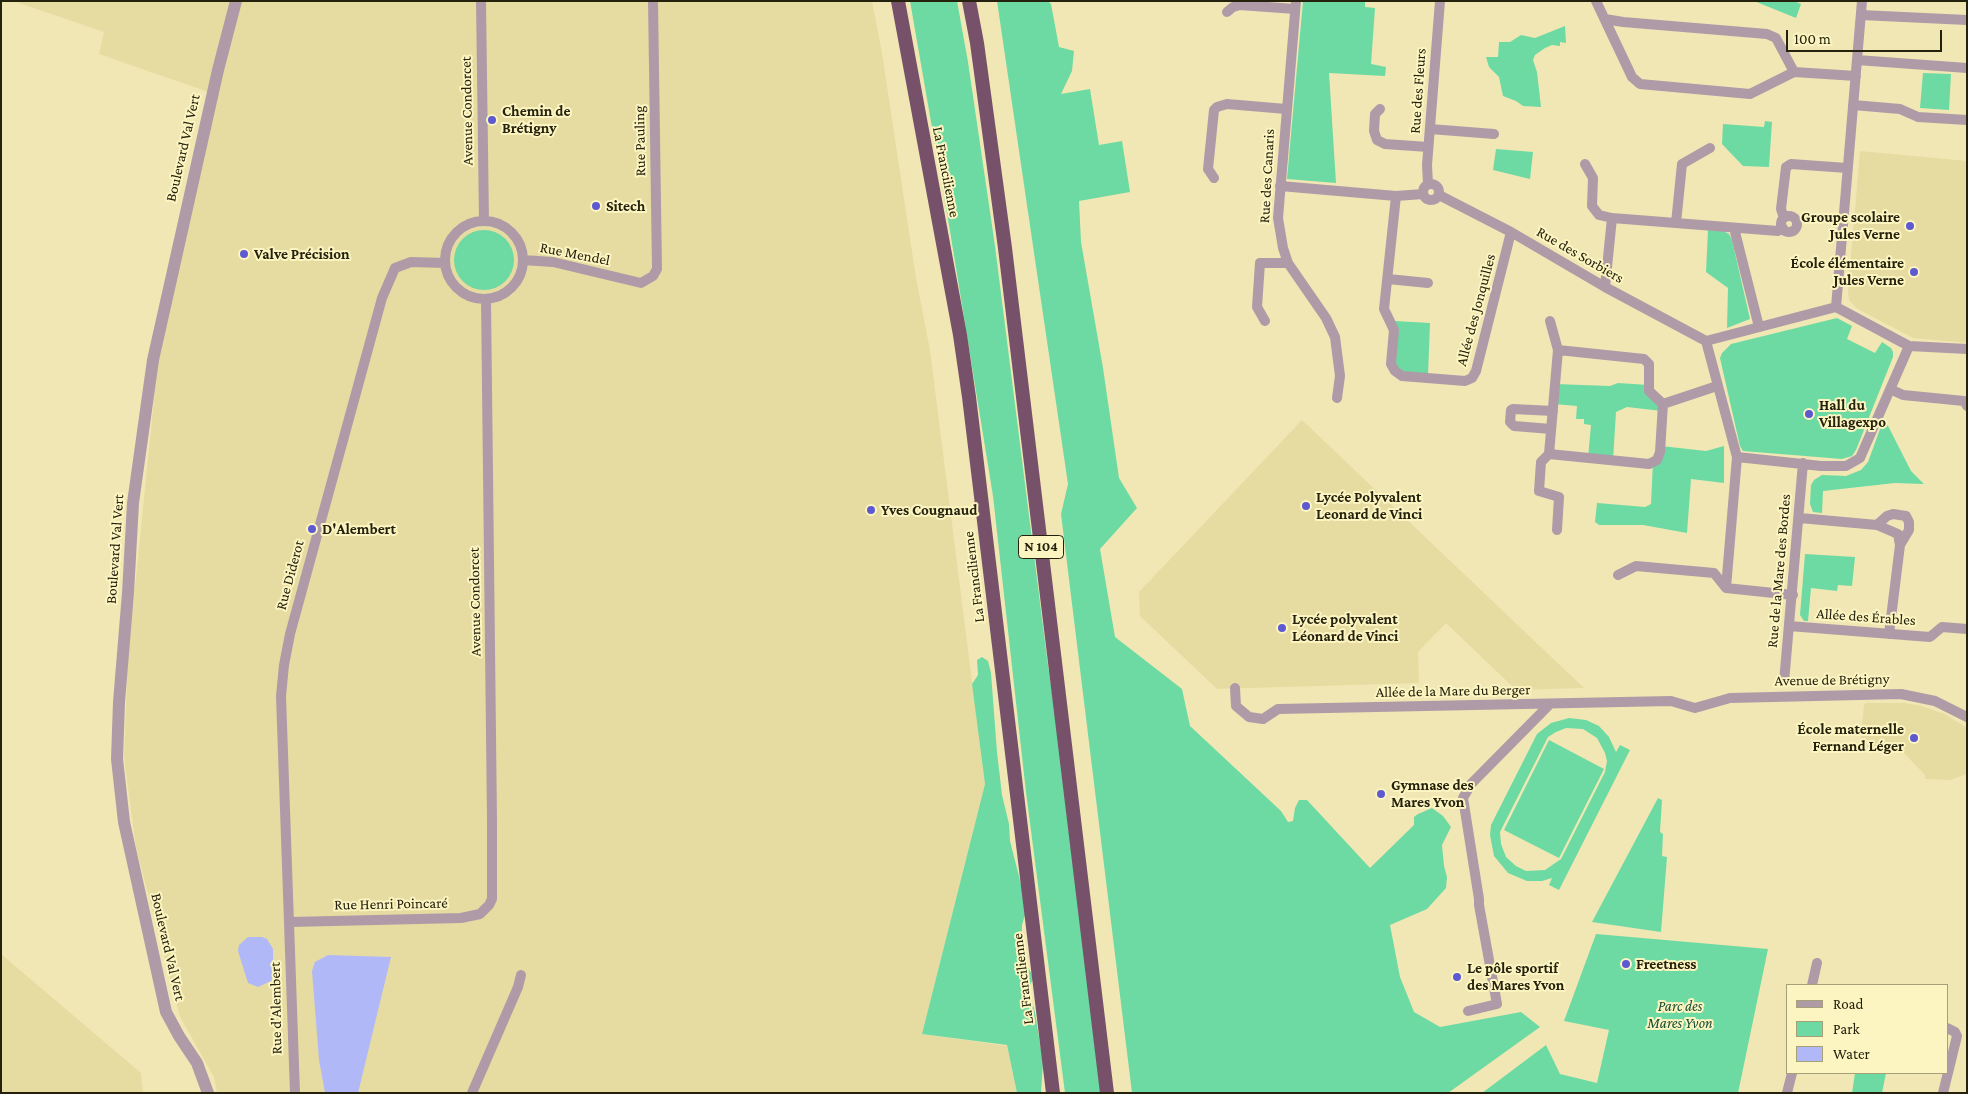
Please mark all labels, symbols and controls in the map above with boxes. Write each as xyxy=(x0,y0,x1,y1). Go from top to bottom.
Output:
scale bar xyxy=(1788,20,1944,52)
text: 100 m xyxy=(1794,31,1831,47)
street label: Rue des Fleurs xyxy=(1406,48,1430,134)
street label: Avenue Condorcet xyxy=(457,56,477,166)
street label: Boulevard Val Vert xyxy=(162,92,204,204)
place label: Chemin de Brétigny xyxy=(502,102,570,137)
street label: Rue Pauling xyxy=(630,105,650,177)
marker: Chemin de Brétigny xyxy=(486,114,498,126)
street label: La Francilienne xyxy=(928,125,964,219)
street label: Rue des Canaris xyxy=(1256,128,1278,224)
place label: Sitech xyxy=(606,197,645,215)
marker: Sitech xyxy=(590,200,602,212)
place label: Groupe scolaire Jules Verne xyxy=(1801,208,1900,243)
marker: Groupe scolaire Jules Verne xyxy=(1904,220,1916,232)
street label: Rue des Sorbiers xyxy=(1533,223,1627,287)
street label: Rue Mendel xyxy=(538,238,612,270)
place label: Valve Précision xyxy=(254,245,350,263)
marker: Valve Précision xyxy=(238,248,250,260)
street label: Allée des Jonquilles xyxy=(1452,252,1500,368)
place label: École élémentaire Jules Verne xyxy=(1791,254,1904,289)
marker: École élémentaire Jules Verne xyxy=(1908,266,1920,278)
place label: Hall du Villagexpo xyxy=(1819,396,1886,431)
marker: Hall du Villagexpo xyxy=(1803,408,1815,420)
place label: Lycée Polyvalent Leonard de Vinci xyxy=(1316,488,1422,523)
street label: Rue de la Mare des Bordes xyxy=(1763,493,1795,649)
street label: Boulevard Val Vert xyxy=(102,494,128,604)
marker: Lycée Polyvalent Leonard de Vinci xyxy=(1300,500,1312,512)
place label: Yves Cougnaud xyxy=(881,501,977,519)
marker: Yves Cougnaud xyxy=(865,504,877,516)
place label: D'Alembert xyxy=(322,520,396,538)
marker: D'Alembert xyxy=(306,523,318,535)
street label: La Francilienne xyxy=(959,530,989,624)
road number: N 104 xyxy=(1018,536,1064,558)
street label: Rue Diderot xyxy=(272,538,308,612)
street label: Avenue Condorcet xyxy=(465,547,485,657)
street label: Allée des Érables xyxy=(1816,605,1916,629)
place label: Lycée polyvalent Léonard de Vinci xyxy=(1292,610,1398,645)
marker: Lycée polyvalent Léonard de Vinci xyxy=(1276,622,1288,634)
street label: Avenue de Brétigny xyxy=(1774,670,1890,690)
street label: Allée de la Mare du Berger xyxy=(1375,681,1531,701)
place label: École maternelle Fernand Léger xyxy=(1797,720,1904,755)
marker: École maternelle Fernand Léger xyxy=(1908,732,1920,744)
place label: Gymnase des Mares Yvon xyxy=(1391,776,1474,811)
marker: Gymnase des Mares Yvon xyxy=(1375,788,1387,800)
street label: Boulevard Val Vert xyxy=(147,891,189,1003)
street label: Rue Henri Poincaré xyxy=(334,894,448,914)
street label: La Francilienne xyxy=(1008,932,1038,1026)
place label: Freetness xyxy=(1636,955,1696,973)
marker: Freetness xyxy=(1620,958,1632,970)
place label: Le pôle sportif des Mares Yvon xyxy=(1467,959,1564,994)
street label: Rue d'Alembert xyxy=(266,962,286,1054)
marker: Le pôle sportif des Mares Yvon xyxy=(1451,971,1463,983)
legend xyxy=(1786,984,1948,1074)
text: Road xyxy=(1833,996,1863,1012)
park label: Parc des Mares Yvon xyxy=(1647,997,1713,1032)
text: Park xyxy=(1833,1021,1860,1037)
text: Water xyxy=(1833,1046,1870,1062)

